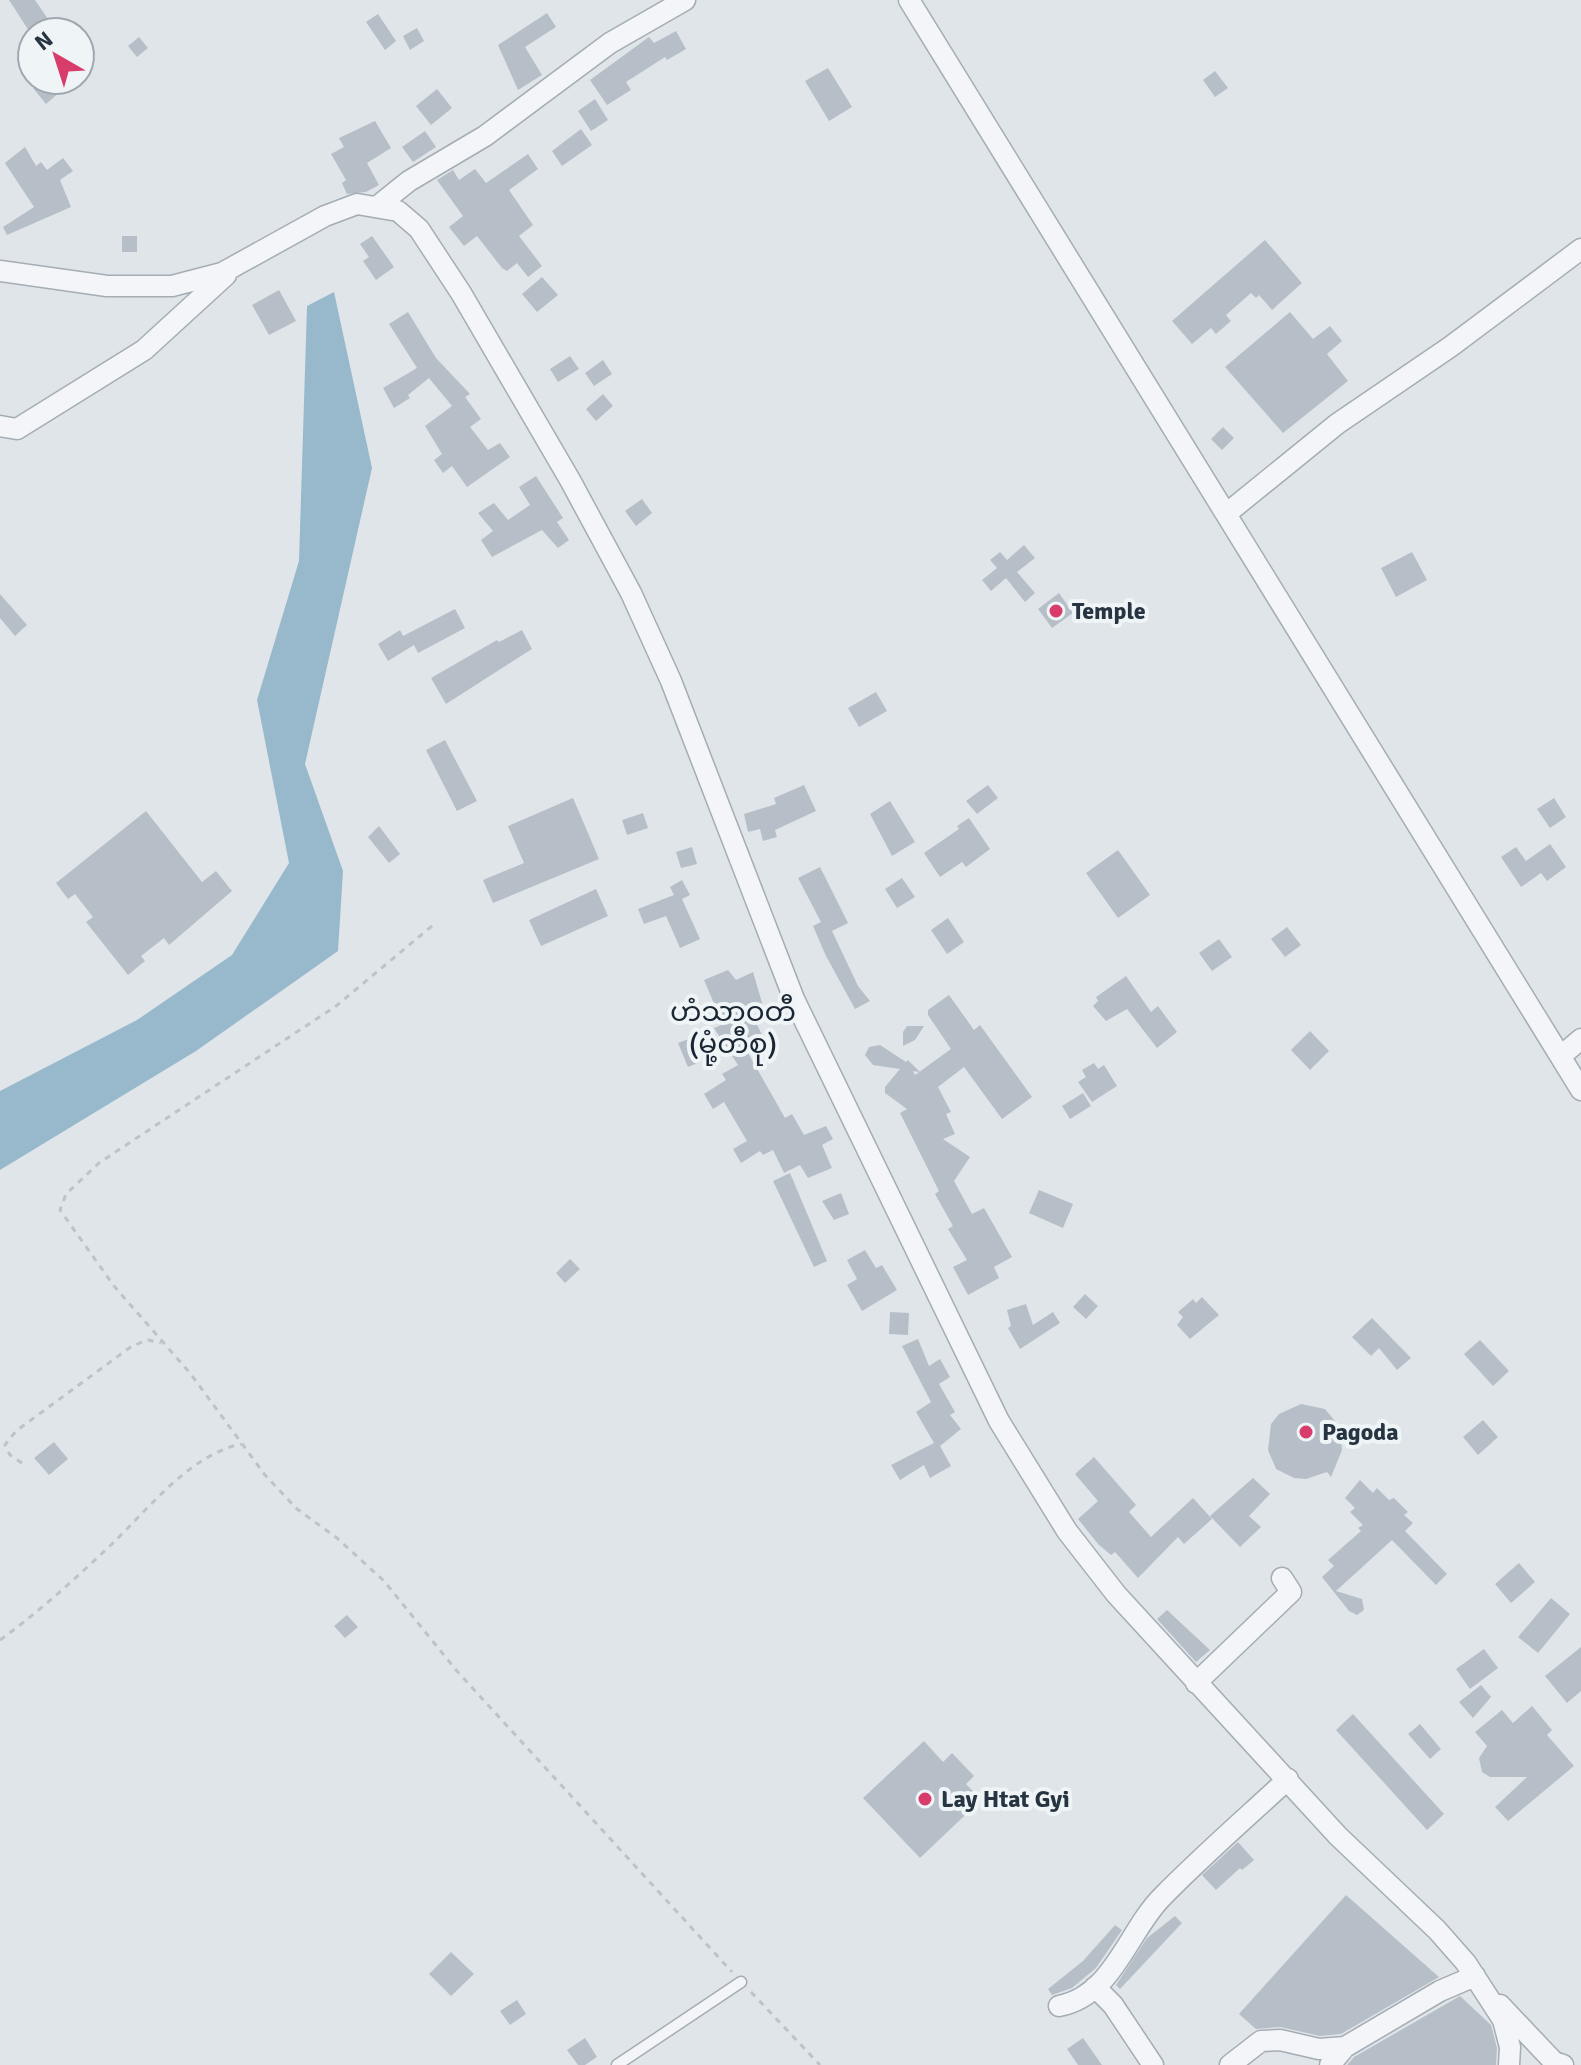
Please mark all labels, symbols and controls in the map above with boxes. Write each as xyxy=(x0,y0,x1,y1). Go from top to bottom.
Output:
north arrow xyxy=(16,16,96,96)
text: N xyxy=(29,26,58,56)
place label: Temple xyxy=(1072,596,1146,626)
marker: Temple xyxy=(1047,602,1065,620)
district label: ဟံသာဝတီ (မုံ့တီစု) xyxy=(670,994,796,1066)
place label: Pagoda xyxy=(1322,1417,1399,1447)
marker: Pagoda xyxy=(1297,1423,1315,1441)
place label: Lay Htat Gyi xyxy=(941,1784,1070,1814)
marker: Lay Htat Gyi xyxy=(916,1790,934,1808)

